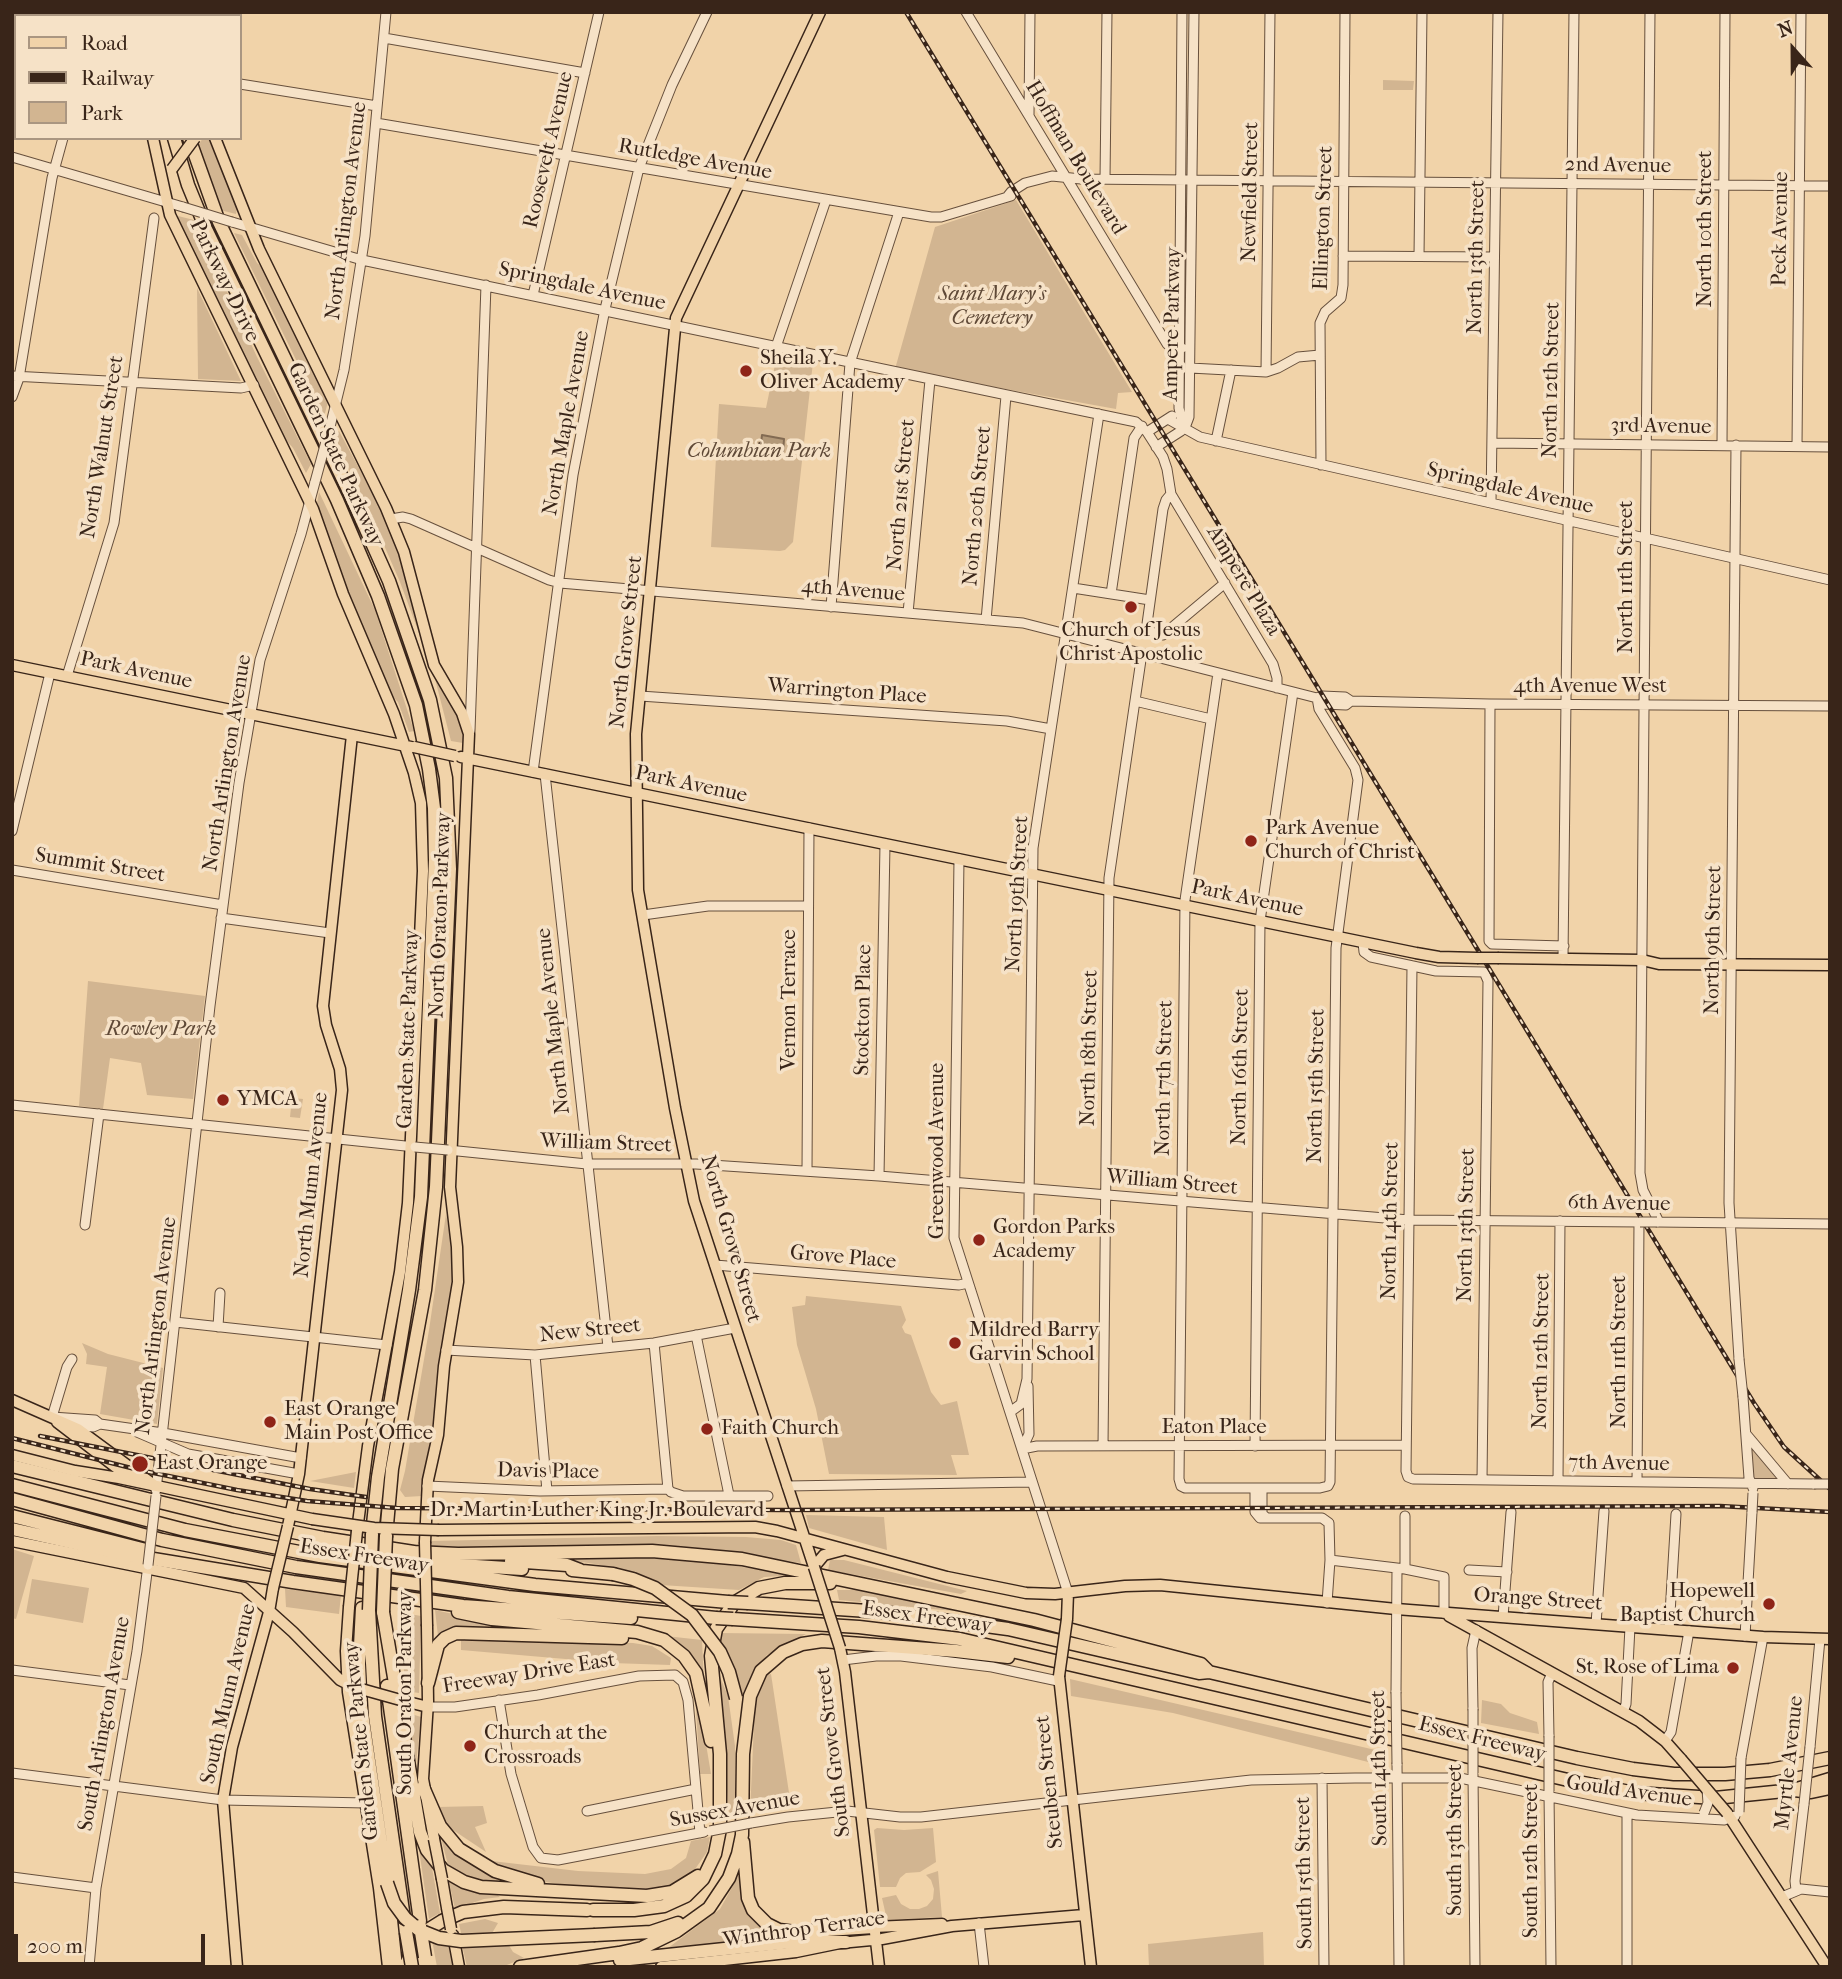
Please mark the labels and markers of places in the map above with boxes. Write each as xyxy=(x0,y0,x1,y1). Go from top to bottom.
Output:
place label: Sheila Y. Oliver Academy xyxy=(760,346,905,396)
marker: Sheila Y. Oliver Academy xyxy=(738,363,754,379)
marker: Church of Jesus Christ Apostolic xyxy=(1123,599,1139,615)
place label: Church of Jesus Christ Apostolic xyxy=(1059,618,1203,668)
place label: Park Avenue Church of Christ xyxy=(1265,816,1415,866)
marker: Park Avenue Church of Christ xyxy=(1243,833,1259,849)
place label: YMCA xyxy=(237,1087,298,1113)
marker: YMCA xyxy=(215,1092,231,1108)
place label: Gordon Parks Academy xyxy=(993,1215,1115,1265)
marker: Gordon Parks Academy xyxy=(971,1232,987,1248)
place label: Mildred Barry Garvin School xyxy=(969,1318,1099,1368)
marker: Mildred Barry Garvin School xyxy=(947,1335,963,1351)
place label: East Orange Main Post Office xyxy=(284,1397,433,1447)
marker: East Orange Main Post Office xyxy=(262,1414,278,1430)
place label: Faith Church xyxy=(721,1416,839,1442)
marker: Faith Church xyxy=(699,1421,715,1437)
place label: East Orange xyxy=(156,1451,267,1477)
marker: East Orange xyxy=(130,1454,150,1474)
place label: Hopewell Baptist Church xyxy=(1619,1579,1755,1629)
marker: Hopewell Baptist Church xyxy=(1761,1596,1777,1612)
place label: St, Rose of Lima xyxy=(1576,1655,1719,1681)
marker: St, Rose of Lima xyxy=(1725,1660,1741,1676)
place label: Church at the Crossroads xyxy=(484,1721,607,1771)
marker: Church at the Crossroads xyxy=(462,1738,478,1754)

